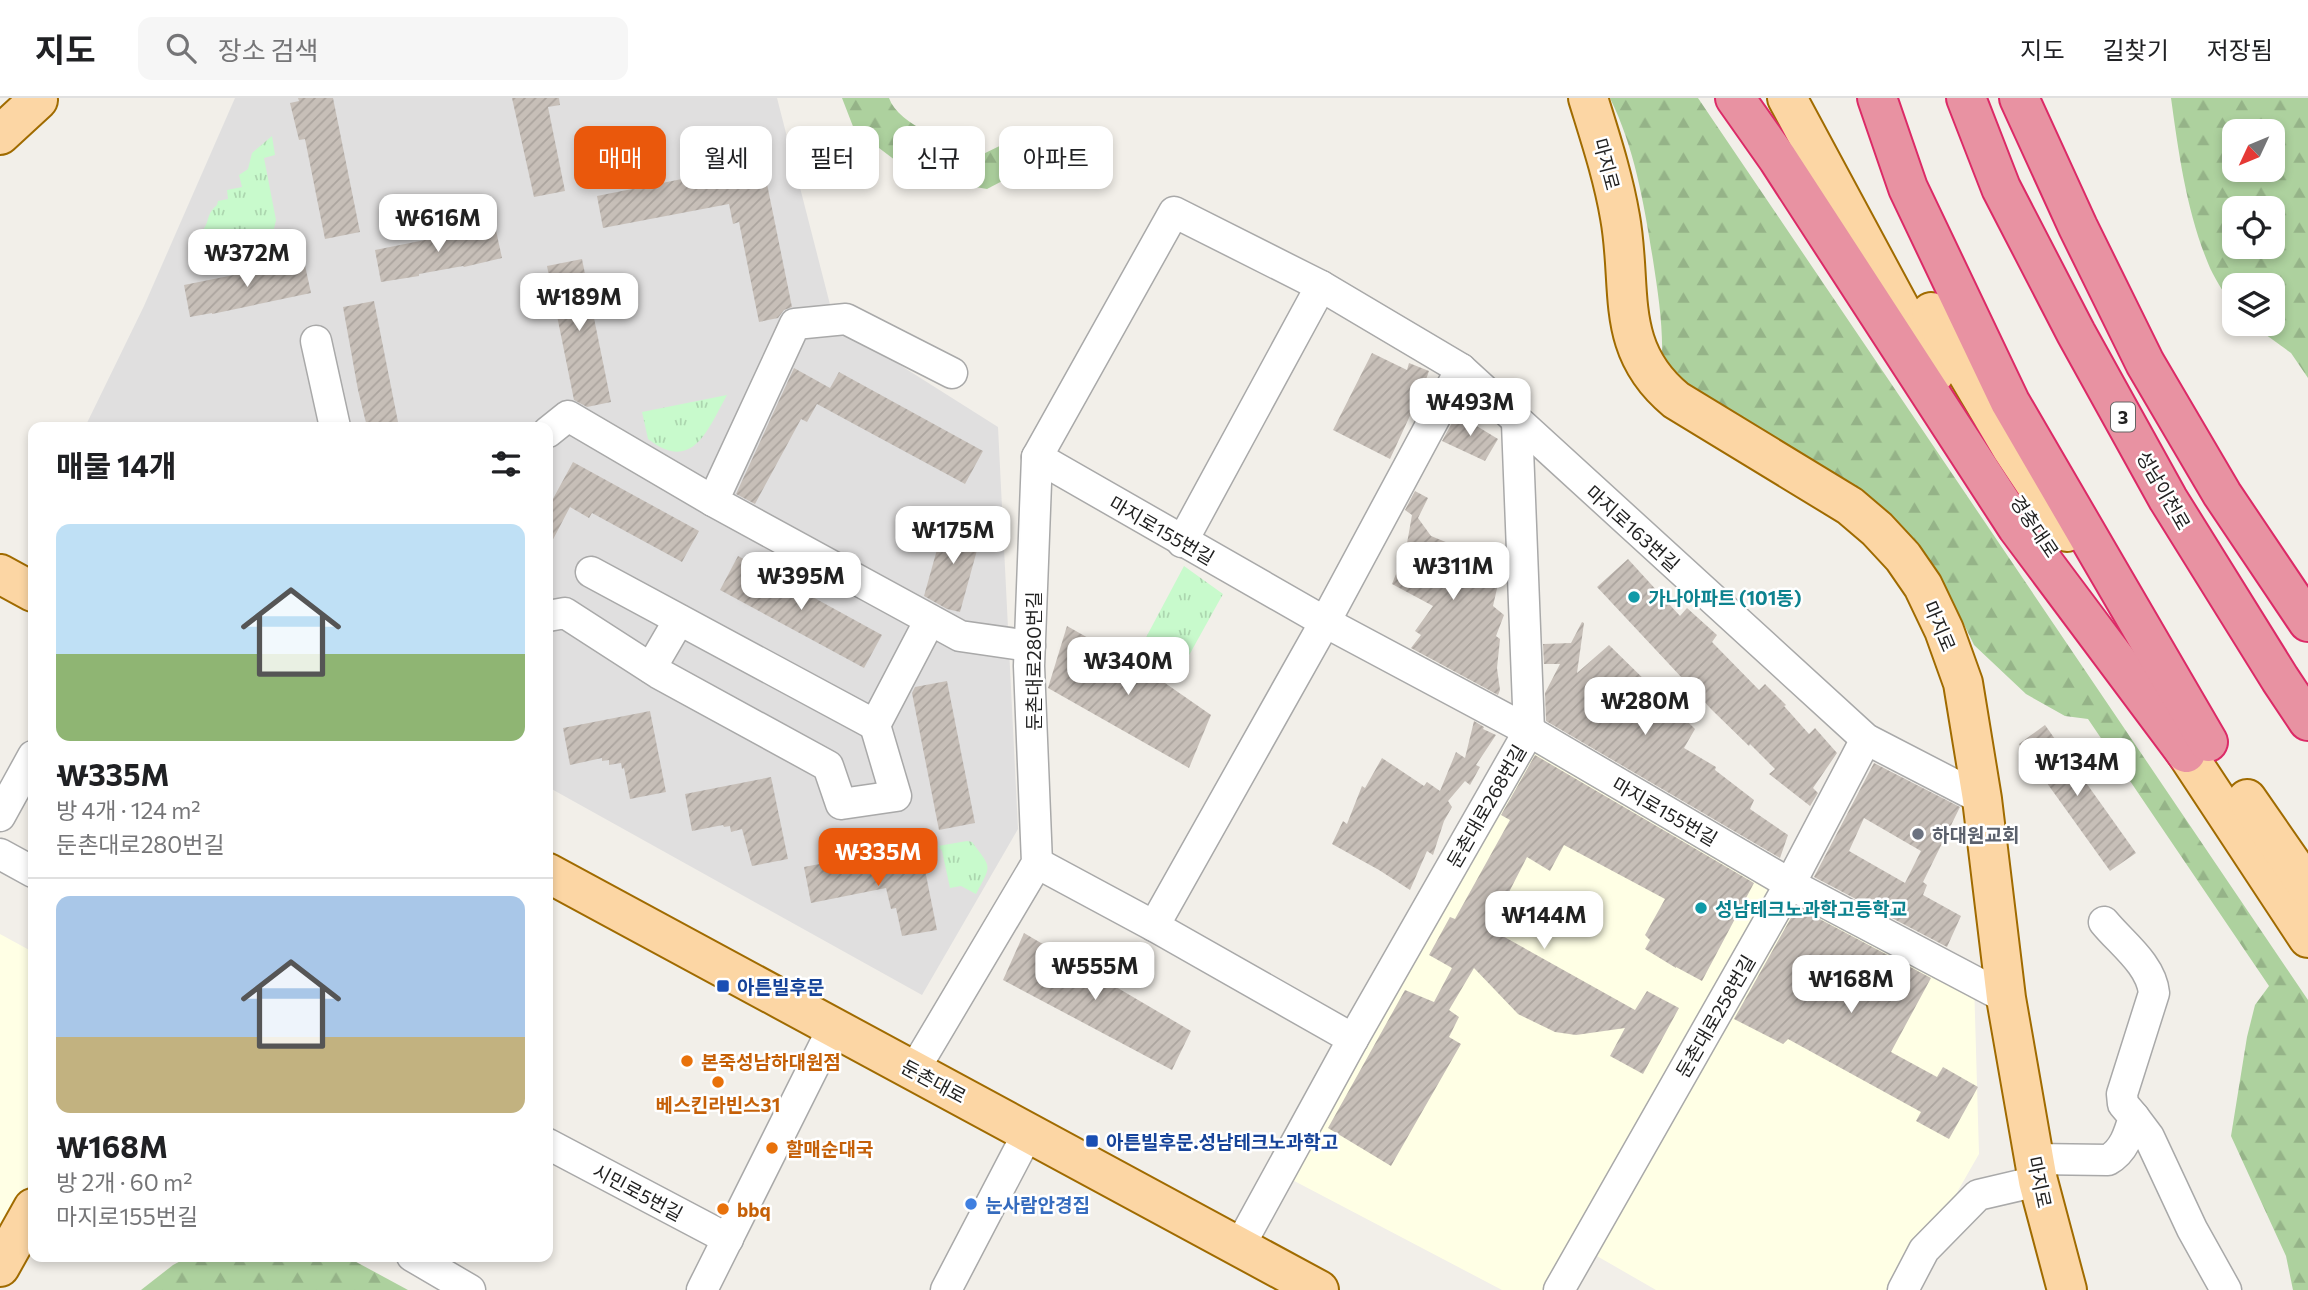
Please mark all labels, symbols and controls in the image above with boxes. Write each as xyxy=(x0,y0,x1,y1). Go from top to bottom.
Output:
search box xyxy=(138,17,628,80)
text: 지도 xyxy=(35,28,96,69)
icon: search xyxy=(162,29,200,67)
text: 장소 검색 xyxy=(218,34,318,65)
text: 지도 xyxy=(2020,35,2065,64)
text: 길찾기 xyxy=(2103,35,2169,64)
text: 저장됨 xyxy=(2207,35,2273,64)
north arrow xyxy=(2222,119,2286,182)
map controls xyxy=(2222,119,2285,336)
chip: 매매 xyxy=(574,126,666,189)
chip: 월세 xyxy=(680,126,772,189)
chip: 필터 xyxy=(786,126,879,189)
chip: 신규 xyxy=(893,126,985,189)
chip: 아파트 xyxy=(999,126,1113,189)
street label: 마지로 xyxy=(1589,136,1625,192)
pin: ₩616M xyxy=(389,194,487,254)
button: locate xyxy=(2222,196,2285,259)
text: ₩616M xyxy=(395,203,481,231)
pin: ₩372M xyxy=(198,230,296,289)
text: ₩372M xyxy=(204,238,290,266)
button: layers xyxy=(2222,273,2285,336)
pin: ₩189M xyxy=(530,274,628,333)
text: ₩189M xyxy=(536,282,622,310)
pin: ₩493M xyxy=(1421,378,1519,438)
text: ₩493M xyxy=(1426,387,1514,415)
road number: 3 xyxy=(2111,402,2135,432)
icon: filters xyxy=(487,445,525,483)
text: 매물 14개 xyxy=(56,446,177,483)
street label: 성남이천로 xyxy=(2132,446,2196,534)
street label: 마지로163번길 xyxy=(1582,480,1684,576)
street label: 마지로155번길 xyxy=(1105,491,1219,569)
street label: 경충대로 xyxy=(2006,491,2064,561)
pin: ₩175M xyxy=(904,506,1002,566)
text: ₩175M xyxy=(911,515,995,543)
pin: ₩311M xyxy=(1404,542,1502,602)
text: ₩311M xyxy=(1412,551,1494,579)
pin: ₩395M xyxy=(752,552,850,612)
text: ₩395M xyxy=(757,561,845,589)
icon: home xyxy=(228,569,354,695)
place label: 가나아파트 (101동) xyxy=(1648,586,1802,609)
marker: 가나아파트 (101동) xyxy=(1626,589,1642,605)
street label: 둔촌대로280번길 xyxy=(1022,591,1045,731)
street label: 마지로 xyxy=(1919,597,1961,655)
pin: ₩340M xyxy=(1079,638,1177,697)
text: ₩340M xyxy=(1083,646,1173,674)
pin: ₩280M xyxy=(1596,678,1694,737)
text: ₩280M xyxy=(1600,686,1690,714)
pin: ₩134M xyxy=(2028,738,2126,798)
street label: 둔촌대로268번길 xyxy=(1441,740,1531,872)
text: ₩134M xyxy=(2035,747,2119,775)
text: ₩335M xyxy=(56,755,169,792)
street label: 마지로155번길 xyxy=(1608,772,1722,850)
text: 방 4개 · 124 m² xyxy=(56,796,200,824)
place label: 하대원교회 xyxy=(1932,823,2019,846)
marker: 하대원교회 xyxy=(1910,826,1926,842)
pin: ₩335M xyxy=(829,828,927,888)
text: 둔촌대로280번길 xyxy=(56,830,225,858)
text: ₩335M xyxy=(835,837,922,865)
pin: ₩144M xyxy=(1495,892,1593,951)
place label: 성남테크노과학고등학교 xyxy=(1715,897,1907,920)
text: ₩144M xyxy=(1501,900,1587,928)
marker: 성남테크노과학고등학교 xyxy=(1693,900,1709,916)
icon: home xyxy=(228,941,354,1067)
pin: ₩555M xyxy=(1046,942,1144,1002)
text: ₩555M xyxy=(1051,951,1139,979)
street label: 둔촌대로258번길 xyxy=(1671,951,1759,1081)
pin: ₩168M xyxy=(1802,956,1900,1015)
text: ₩168M xyxy=(1808,964,1894,992)
place label: 아튼빌후문 xyxy=(737,975,824,998)
marker: 아튼빌후문 xyxy=(715,978,731,994)
place label: 본죽성남하대원점 xyxy=(701,1050,841,1073)
marker: 본죽성남하대원점 xyxy=(679,1053,695,1069)
street label: 둔촌대로 xyxy=(898,1054,970,1108)
marker: 베스킨라빈스31 xyxy=(710,1074,726,1090)
place label: 베스킨라빈스31 xyxy=(656,1093,780,1116)
text: ₩168M xyxy=(56,1127,168,1164)
place label: 아튼빌후문.성남테크노과학고 xyxy=(1106,1130,1338,1153)
marker: 아튼빌후문.성남테크노과학고 xyxy=(1084,1133,1100,1149)
place label: 할매순대국 xyxy=(786,1137,873,1160)
marker: 할매순대국 xyxy=(764,1140,780,1156)
street label: 마지로 xyxy=(2023,1154,2057,1210)
street label: 시민로5번길 xyxy=(589,1159,687,1225)
text: 방 2개 · 60 m² xyxy=(56,1168,192,1196)
place label: 눈사람안경집 xyxy=(985,1193,1090,1216)
marker: 눈사람안경집 xyxy=(963,1196,979,1212)
place label: bbq xyxy=(737,1198,771,1221)
marker: bbq xyxy=(715,1201,731,1217)
text: 마지로155번길 xyxy=(56,1202,198,1230)

